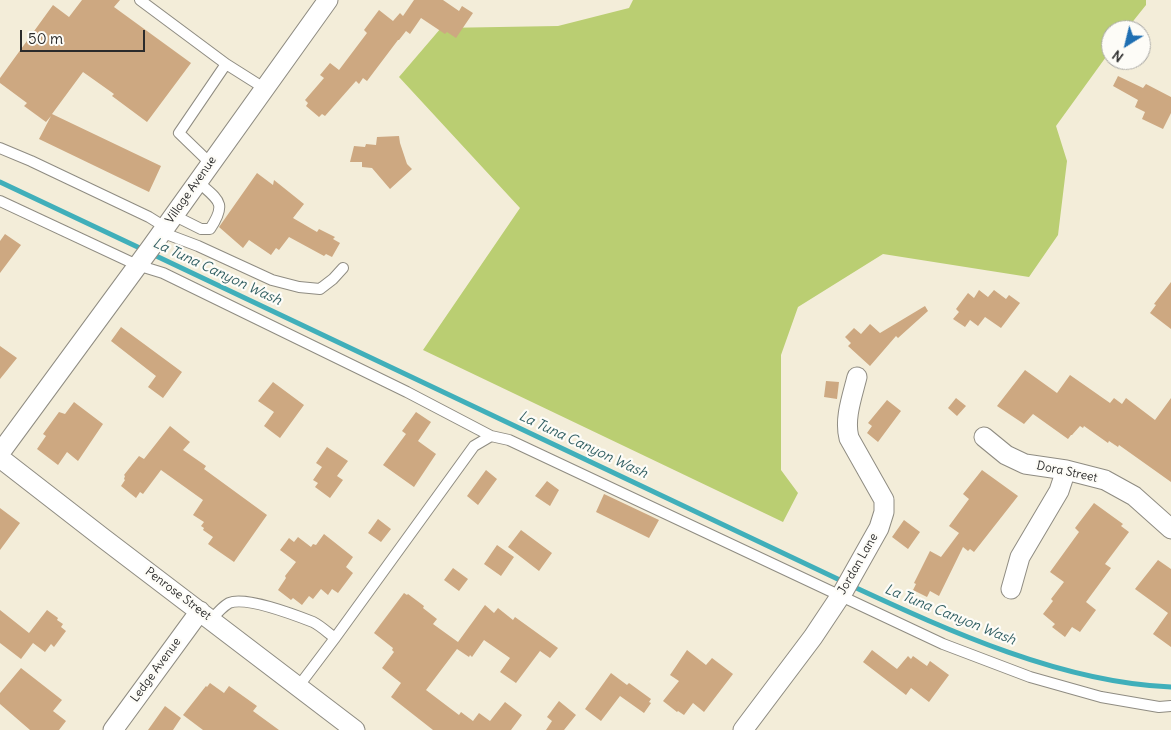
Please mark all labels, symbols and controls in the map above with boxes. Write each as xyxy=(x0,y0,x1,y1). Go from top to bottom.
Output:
scale bar xyxy=(22,20,148,52)
north arrow xyxy=(1101,20,1151,70)
text: 50 m xyxy=(28,29,63,48)
text: N xyxy=(1109,46,1127,66)
street label: Village Avenue xyxy=(163,154,219,226)
water label: La Tuna Canyon Wash xyxy=(150,235,284,309)
water label: La Tuna Canyon Wash xyxy=(516,408,650,482)
street label: Dora Street xyxy=(1035,459,1099,485)
street label: Jordan Lane xyxy=(835,531,881,597)
street label: Penrose Street xyxy=(142,565,214,623)
water label: La Tuna Canyon Wash xyxy=(882,581,1018,649)
street label: Ledge Avenue xyxy=(128,635,184,705)

